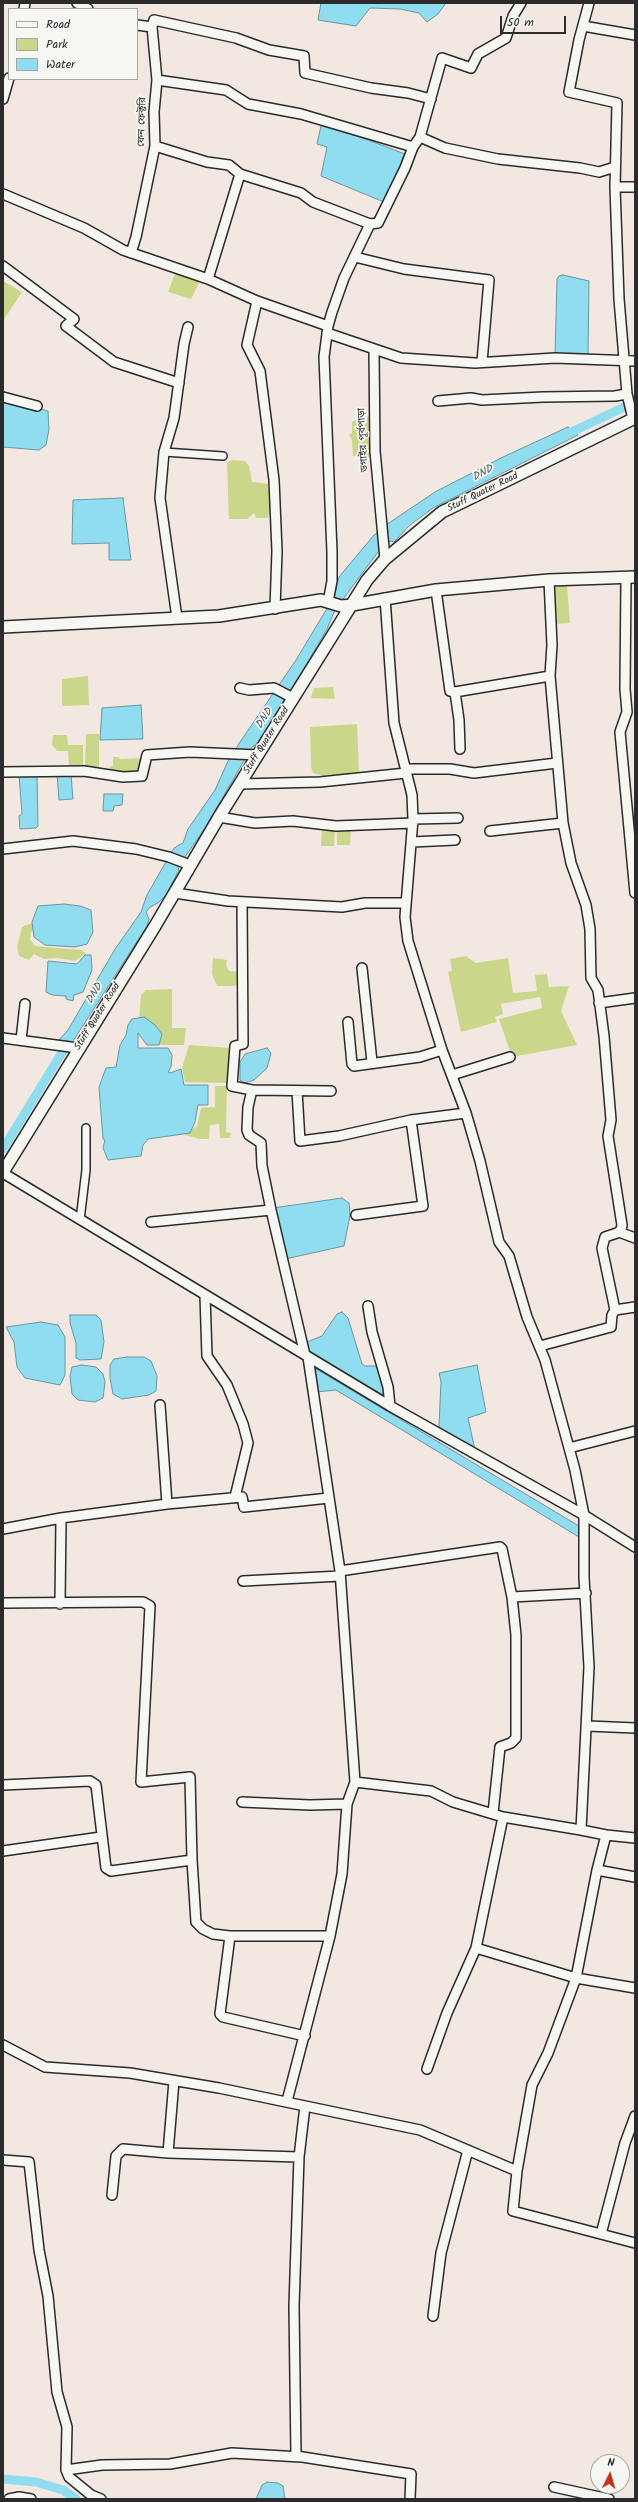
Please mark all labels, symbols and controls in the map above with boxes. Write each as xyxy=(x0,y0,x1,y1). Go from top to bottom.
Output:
legend xyxy=(8,8,138,80)
scale bar xyxy=(502,8,568,34)
text: 50 m xyxy=(507,13,534,32)
text: Road xyxy=(46,15,70,34)
text: Park xyxy=(46,35,68,54)
text: Water xyxy=(46,55,75,74)
street label: ফেন ফেক্টরি xyxy=(136,97,150,147)
street label: ডগাইর পূর্বপাড়া xyxy=(356,408,372,472)
water label: DND xyxy=(470,463,496,485)
street label: Stuff Quater Road xyxy=(446,471,520,515)
street label: Stuff Quater Road xyxy=(241,705,293,777)
water label: DND xyxy=(254,706,276,732)
street label: Stuff Quater Road xyxy=(72,981,124,1053)
water label: DND xyxy=(84,981,106,1007)
north arrow xyxy=(590,2454,630,2494)
text: N xyxy=(607,2454,615,2472)

